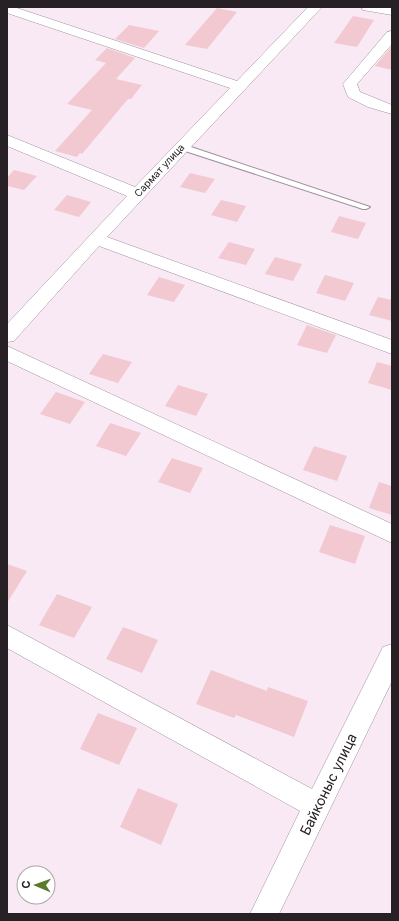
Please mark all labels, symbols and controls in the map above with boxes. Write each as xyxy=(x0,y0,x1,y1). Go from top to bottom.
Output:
street label: Сармат улица xyxy=(131,141,187,199)
street label: Байконыс улица xyxy=(296,730,360,838)
north arrow xyxy=(16,865,56,905)
text: С xyxy=(19,880,33,889)

